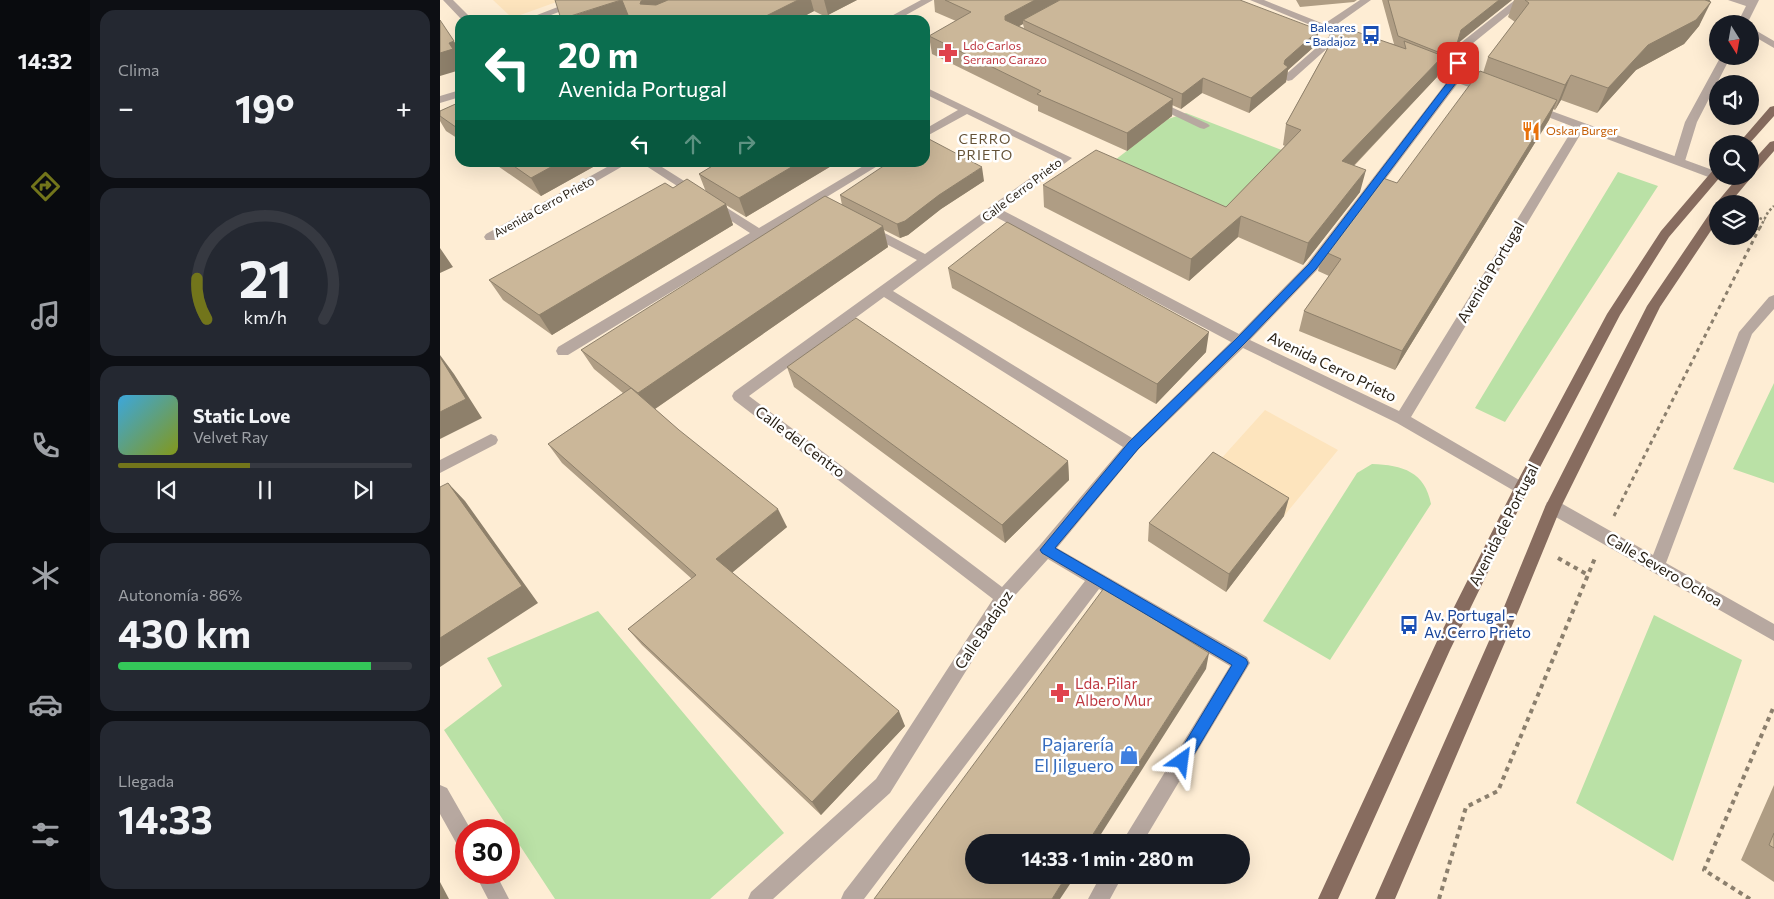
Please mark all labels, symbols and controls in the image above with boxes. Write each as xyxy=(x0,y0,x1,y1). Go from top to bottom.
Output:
north arrow xyxy=(1709,15,1759,65)
map controls xyxy=(1709,15,1759,245)
place label: Baleares - Badajoz xyxy=(1305,20,1356,48)
bus stop icon: Baleares - Badajoz xyxy=(1360,24,1382,46)
text: 20 m xyxy=(558,32,638,75)
icon: left xyxy=(475,35,540,100)
place label: Ldo Carlos Serrano Carazo xyxy=(963,38,1047,66)
pharmacy icon: Ldo Carlos Serrano Carazo xyxy=(937,42,959,64)
pin xyxy=(1437,42,1479,84)
text: 14:32 xyxy=(18,47,72,74)
icon: arrive xyxy=(1444,49,1472,77)
text: Clima xyxy=(118,60,159,79)
text: Avenida Portugal xyxy=(558,75,727,102)
button: sound xyxy=(1709,75,1759,125)
text: 19° xyxy=(235,84,295,131)
text: − xyxy=(118,90,134,124)
text: + xyxy=(396,90,412,124)
restaurant icon: Oskar Burger xyxy=(1520,120,1542,142)
place label: Oskar Burger xyxy=(1546,123,1618,137)
icon: left xyxy=(626,130,654,158)
icon: ahead xyxy=(679,130,707,158)
icon: right xyxy=(732,130,760,158)
district label: CERRO PRIETO xyxy=(957,130,1013,163)
button: search xyxy=(1709,135,1759,185)
street label: Calle Cerro Prieto xyxy=(979,155,1064,224)
icon: directions xyxy=(28,169,63,204)
street label: Avenida Cerro Prieto xyxy=(491,173,596,240)
button: layers xyxy=(1709,195,1759,245)
street label: Avenida Portugal xyxy=(1453,217,1528,326)
text: 21 xyxy=(238,245,292,309)
icon: music xyxy=(28,298,63,333)
text: km/h xyxy=(243,306,287,328)
street label: Avenida Cerro Prieto xyxy=(1265,327,1400,405)
street label: Calle del Centro xyxy=(752,402,849,481)
text: Static Love xyxy=(193,404,290,427)
text: Velvet Ray xyxy=(193,427,268,446)
icon: phone xyxy=(28,428,63,463)
street label: Avenida de Portugal xyxy=(1465,460,1542,589)
icon: previous xyxy=(153,476,181,504)
icon: pause xyxy=(251,476,279,504)
icon: next xyxy=(349,476,377,504)
street label: Calle Severo Ochoa xyxy=(1603,529,1726,610)
icon: climate xyxy=(28,558,63,593)
text: Autonomía · 86% xyxy=(118,585,242,604)
street label: Calle Badajoz xyxy=(950,587,1016,672)
place label: Av. Portugal - Av. Cerro Prieto xyxy=(1424,606,1531,641)
text: 430 km xyxy=(118,609,251,656)
bus stop icon: Av. Portugal - Av. Cerro Prieto xyxy=(1398,614,1420,636)
place label: Lda. Pilar Albero Mur xyxy=(1075,674,1152,709)
pharmacy icon: Lda. Pilar Albero Mur xyxy=(1049,682,1071,704)
icon: car xyxy=(28,687,63,722)
place label: Pajarería El Jilguero xyxy=(1034,733,1114,776)
position arrow xyxy=(1155,734,1207,786)
shop icon: Pajarería El Jilguero xyxy=(1118,744,1140,766)
text: Llegada xyxy=(118,771,174,790)
text: 14:33 xyxy=(118,795,213,842)
icon: filters xyxy=(28,817,63,852)
speed limit sign: 30 xyxy=(455,819,520,884)
text: 14:33 · 1 min · 280 m xyxy=(1021,847,1194,870)

